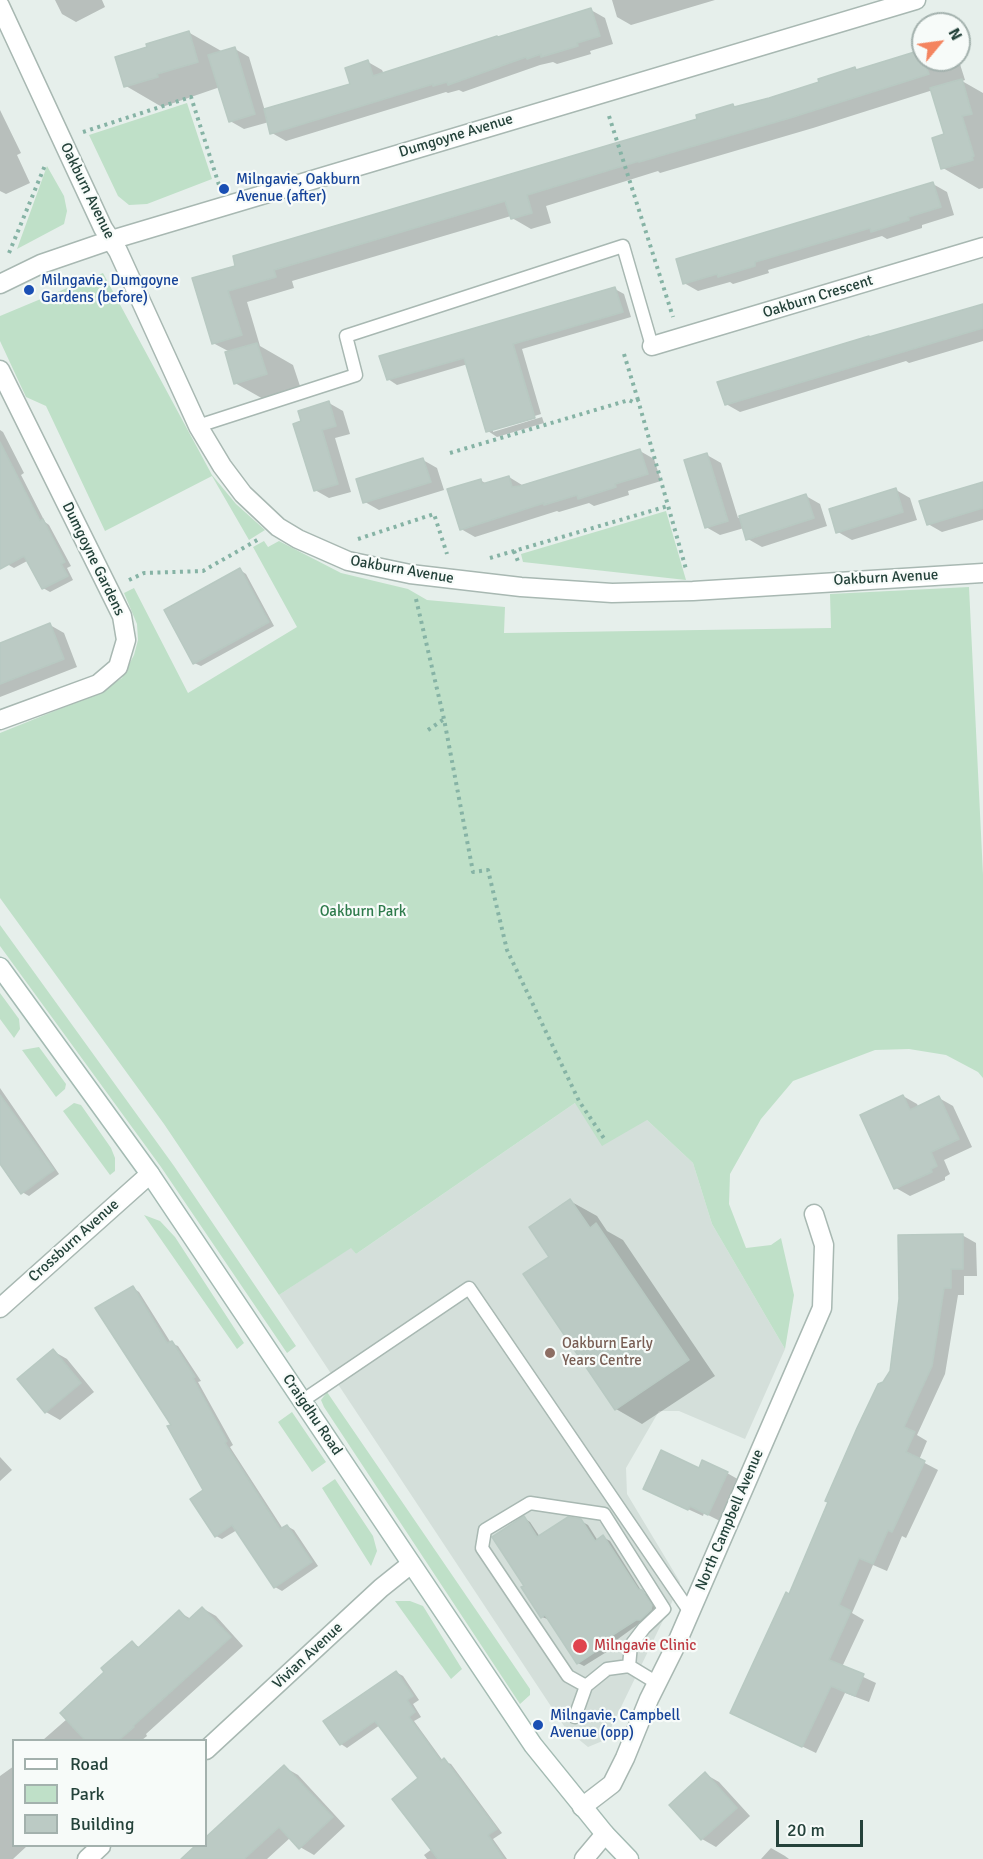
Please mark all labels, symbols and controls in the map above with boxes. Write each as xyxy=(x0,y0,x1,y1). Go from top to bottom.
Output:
north arrow xyxy=(911,12,971,72)
text: N xyxy=(944,25,966,44)
street label: Dumgoyne Avenue xyxy=(397,110,515,162)
street label: Oakburn Avenue xyxy=(56,140,118,242)
place label: Milngavie, Oakburn Avenue (after) xyxy=(236,171,360,206)
marker: Milngavie, Oakburn Avenue (after) xyxy=(217,182,231,196)
place label: Milngavie, Dumgoyne Gardens (before) xyxy=(41,272,179,307)
street label: Oakburn Crescent xyxy=(761,272,875,322)
marker: Milngavie, Dumgoyne Gardens (before) xyxy=(22,283,36,297)
street label: Dumgoyne Gardens xyxy=(58,499,128,619)
street label: Oakburn Avenue xyxy=(349,552,455,588)
street label: Oakburn Avenue xyxy=(833,566,939,590)
park label: Oakburn Park xyxy=(320,903,406,921)
street label: Crossburn Avenue xyxy=(25,1196,123,1286)
place label: Oakburn Early Years Centre xyxy=(562,1335,653,1370)
marker: Oakburn Early Years Centre xyxy=(543,1346,557,1360)
street label: Craigdhu Road xyxy=(278,1371,346,1459)
street label: North Campbell Avenue xyxy=(692,1447,768,1593)
street label: Vivian Avenue xyxy=(269,1619,347,1693)
marker: Milngavie Clinic xyxy=(571,1637,589,1655)
place label: Milngavie Clinic xyxy=(594,1637,696,1655)
place label: Milngavie, Campbell Avenue (opp) xyxy=(550,1707,680,1742)
marker: Milngavie, Campbell Avenue (opp) xyxy=(531,1718,545,1732)
legend xyxy=(12,1739,207,1847)
text: Road xyxy=(70,1753,109,1775)
text: Park xyxy=(70,1783,105,1805)
scale bar xyxy=(779,1808,866,1846)
text: Building xyxy=(70,1813,134,1835)
text: 20 m xyxy=(787,1819,825,1841)

